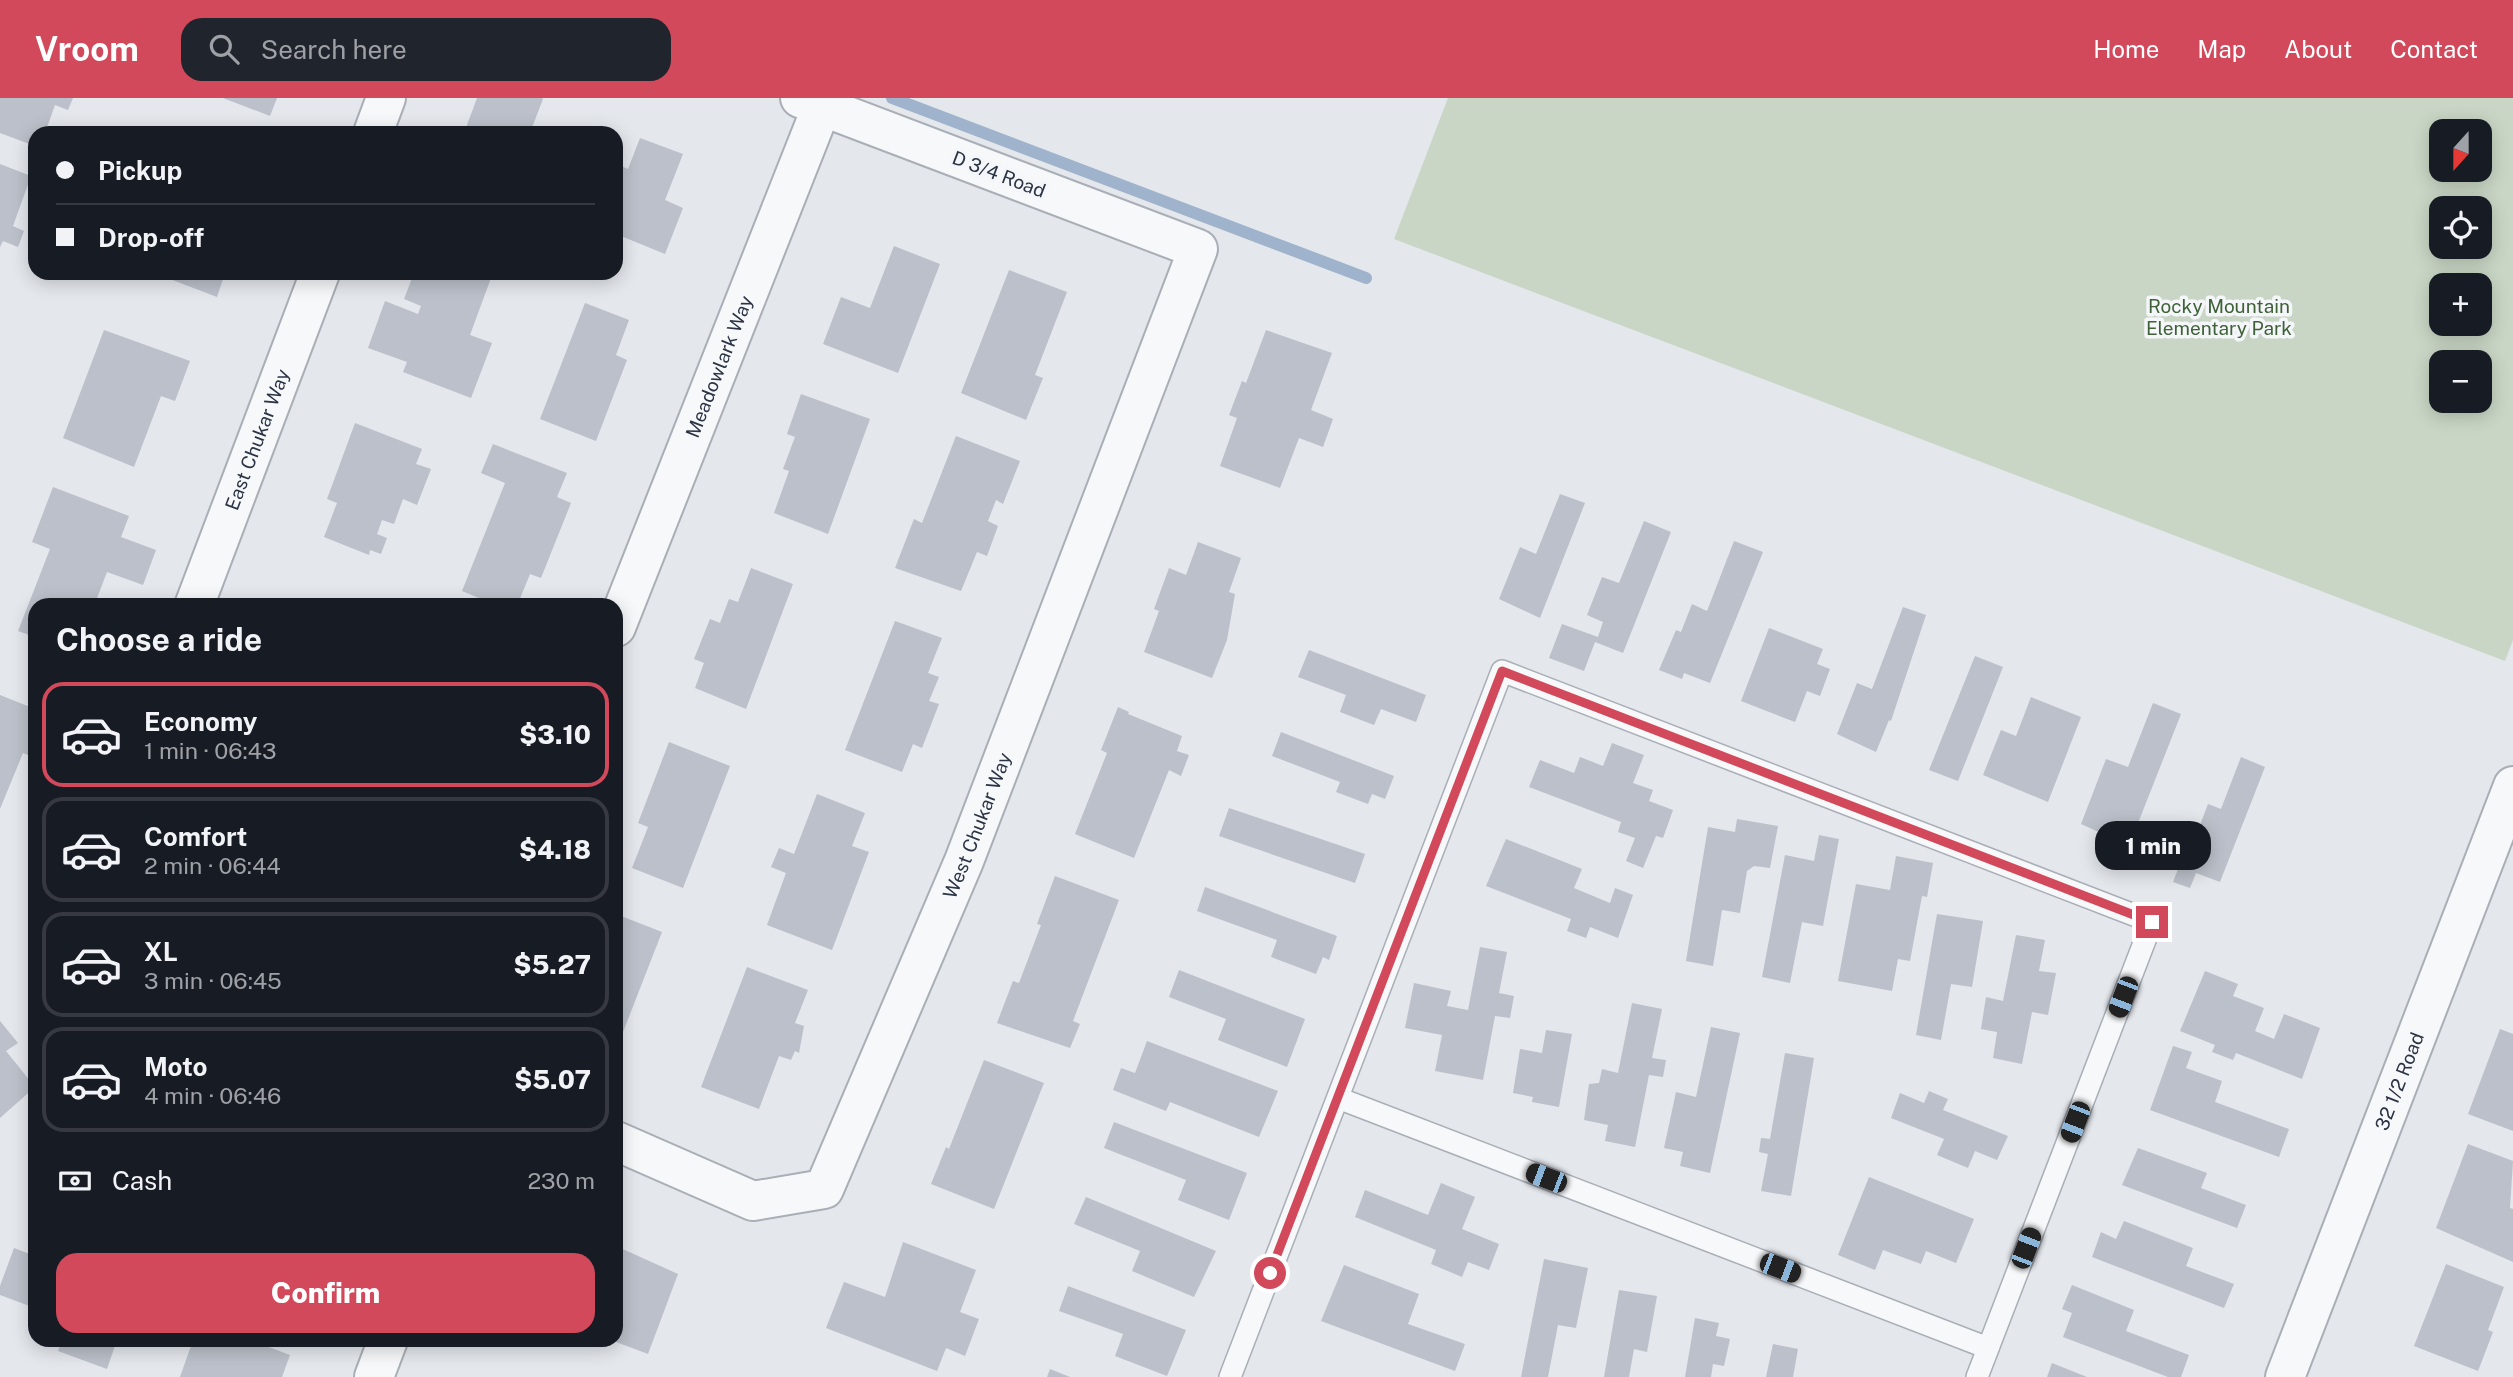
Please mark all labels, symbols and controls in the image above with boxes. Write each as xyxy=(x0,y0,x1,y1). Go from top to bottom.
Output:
search box xyxy=(181,18,671,81)
text: Vroom xyxy=(35,30,139,68)
icon: search xyxy=(205,30,243,68)
text: Search here xyxy=(261,34,407,65)
text: Home xyxy=(2093,35,2159,63)
text: Map xyxy=(2197,35,2246,63)
text: About xyxy=(2284,35,2352,63)
text: Contact xyxy=(2390,35,2478,63)
north arrow xyxy=(2429,119,2492,182)
map controls xyxy=(2429,119,2492,413)
street label: D 3/4 Road xyxy=(949,146,1049,202)
text: Pickup xyxy=(98,155,182,186)
button: locate xyxy=(2429,196,2492,259)
text: Drop-off xyxy=(98,222,204,253)
button: + xyxy=(2429,273,2492,336)
street label: Meadowlark Way xyxy=(681,292,757,441)
park label: Rocky Mountain Elementary Park xyxy=(2146,295,2292,339)
button: − xyxy=(2429,350,2492,413)
street label: East Chukar Way xyxy=(220,366,294,513)
text: Choose a ride xyxy=(56,621,262,658)
icon: car xyxy=(60,703,123,766)
text: Economy xyxy=(144,706,257,737)
text: $3.10 xyxy=(519,719,591,750)
text: 1 min · 06:43 xyxy=(144,737,277,764)
street label: West Chukar Way xyxy=(938,749,1015,902)
icon: car xyxy=(60,818,123,881)
callout: 1 min xyxy=(2094,820,2210,870)
text: Comfort xyxy=(144,821,247,852)
text: 1 min xyxy=(2125,832,2181,859)
text: $4.18 xyxy=(519,834,591,865)
text: 2 min · 06:44 xyxy=(144,852,281,879)
route end xyxy=(2136,906,2168,938)
icon: car xyxy=(60,933,123,996)
text: XL xyxy=(144,936,178,967)
text: $5.27 xyxy=(513,949,591,980)
text: 3 min · 06:45 xyxy=(144,967,282,994)
car xyxy=(2106,974,2141,1020)
street label: 32 1/2 Road xyxy=(2370,1029,2428,1133)
icon: car xyxy=(60,1048,123,1111)
text: Moto xyxy=(144,1051,207,1082)
text: $5.07 xyxy=(514,1064,591,1095)
text: 4 min · 06:46 xyxy=(144,1082,281,1109)
car xyxy=(2058,1099,2093,1145)
car xyxy=(1523,1161,1570,1195)
icon: cash xyxy=(56,1162,94,1200)
text: Cash xyxy=(112,1165,172,1196)
text: 230 m xyxy=(527,1167,595,1194)
car xyxy=(2009,1225,2044,1271)
car xyxy=(1757,1251,1804,1285)
button: Confirm xyxy=(56,1253,595,1333)
route start xyxy=(1254,1257,1286,1289)

